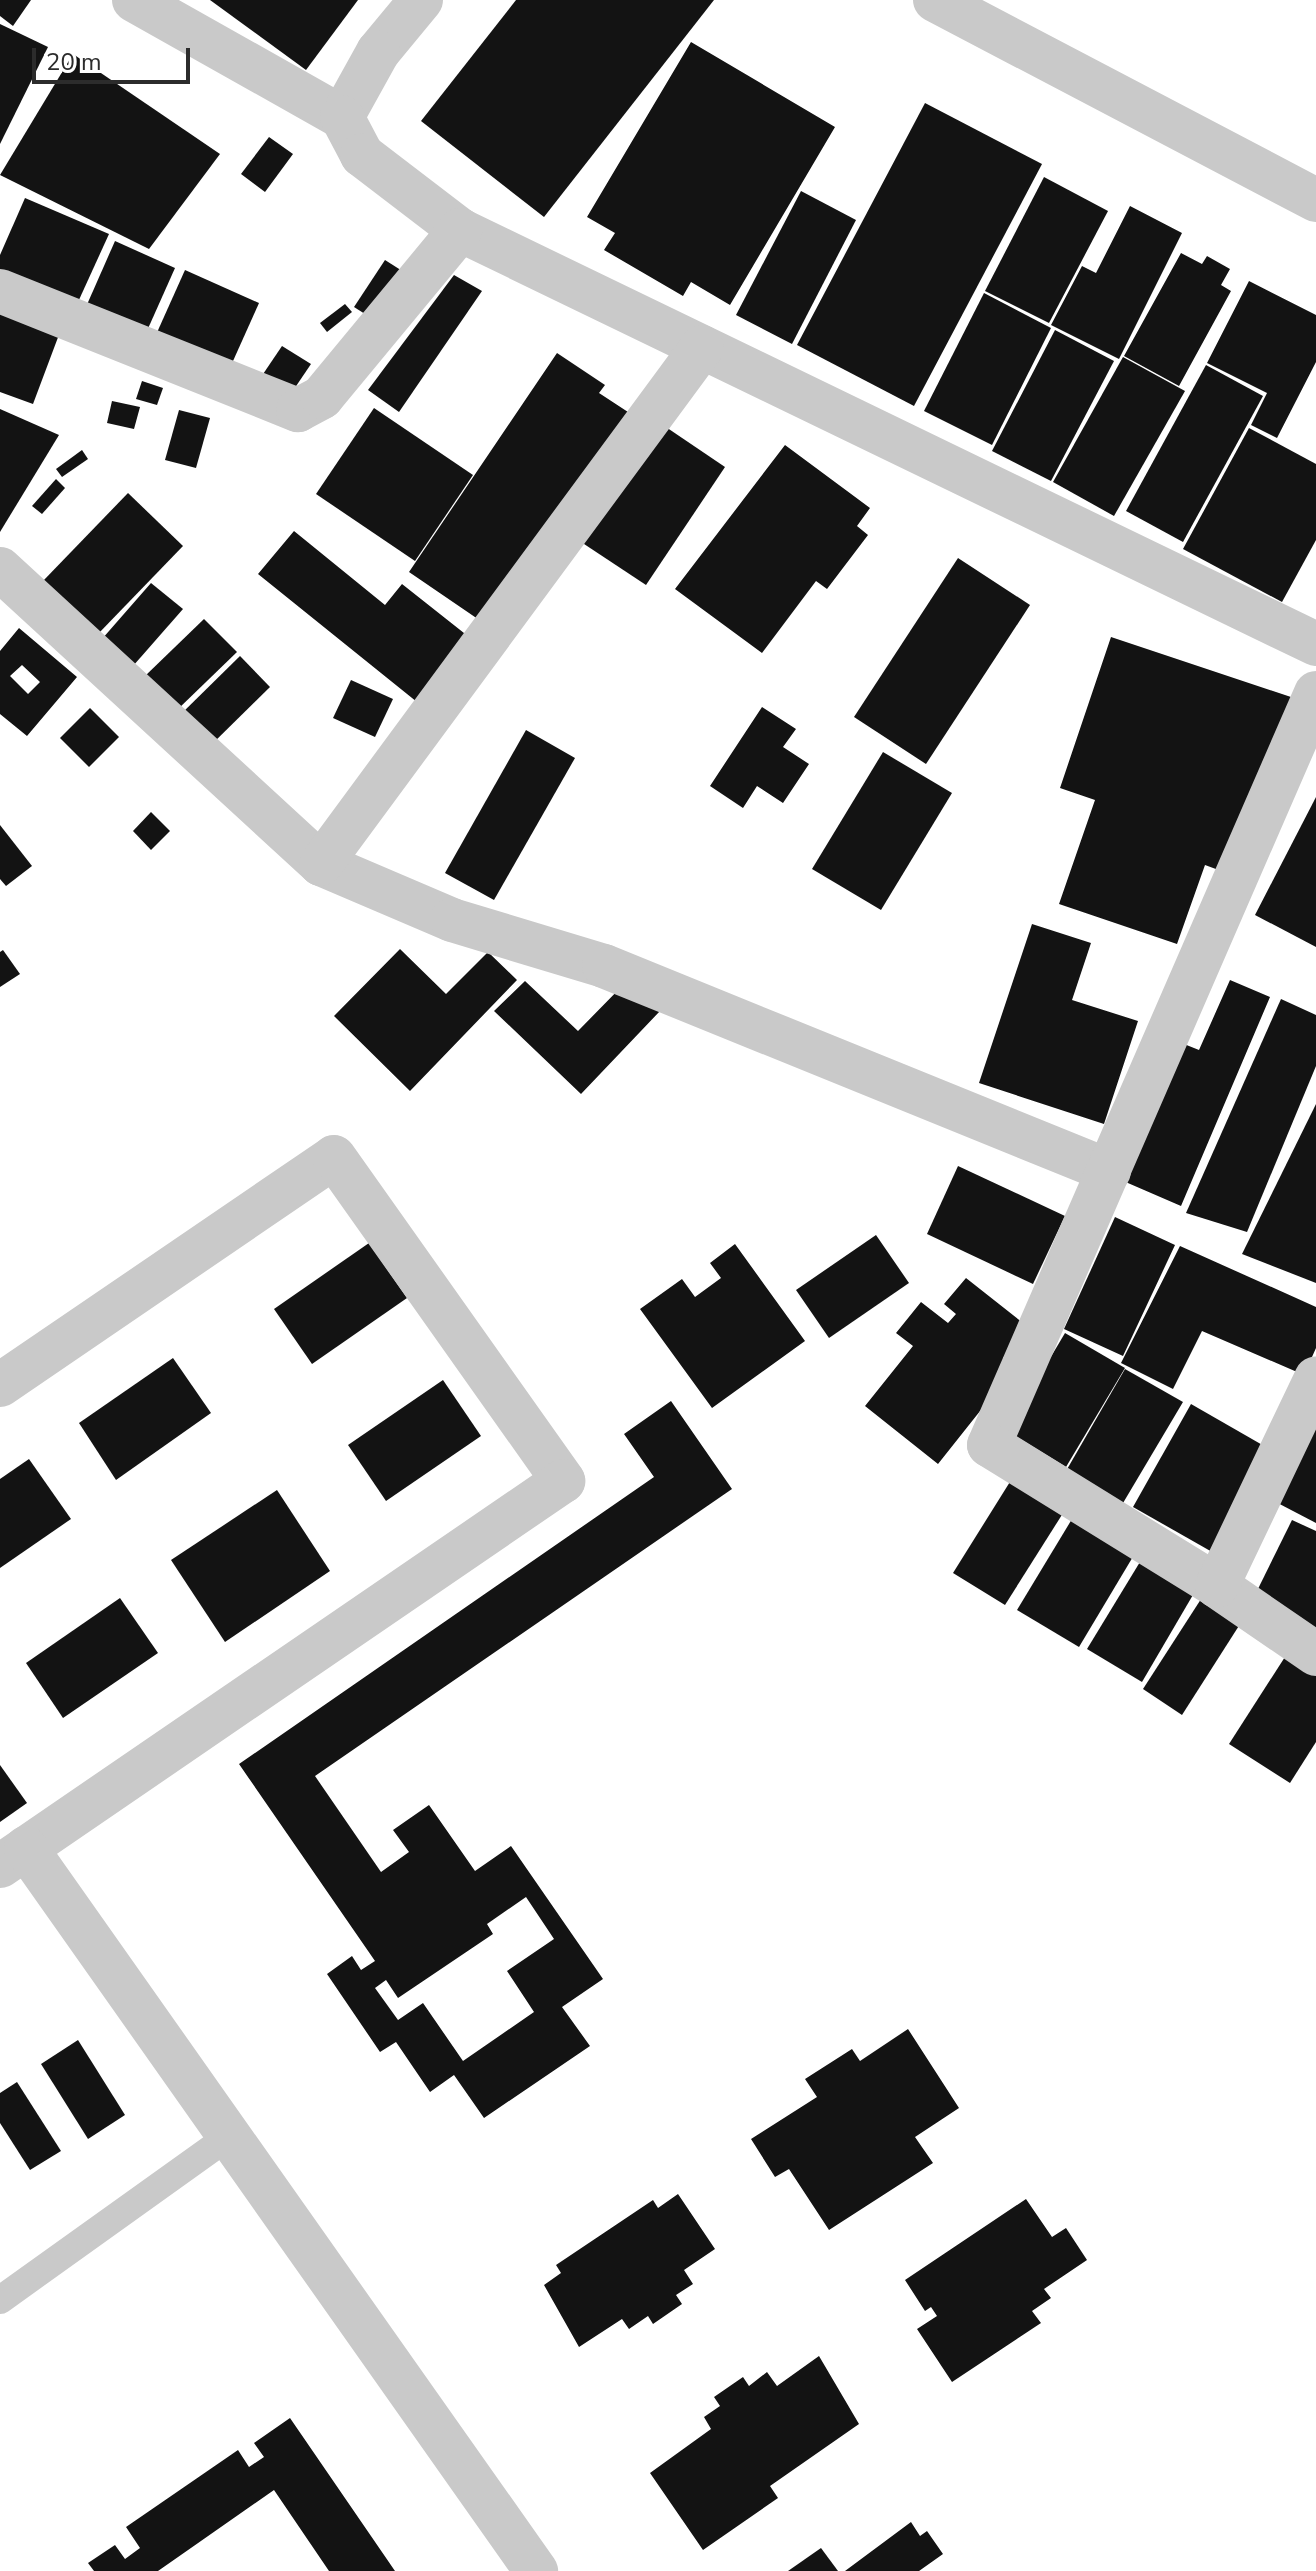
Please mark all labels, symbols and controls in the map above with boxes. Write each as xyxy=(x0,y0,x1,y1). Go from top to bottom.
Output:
scale bar xyxy=(36,32,194,82)
text: 20 m xyxy=(46,46,102,78)

